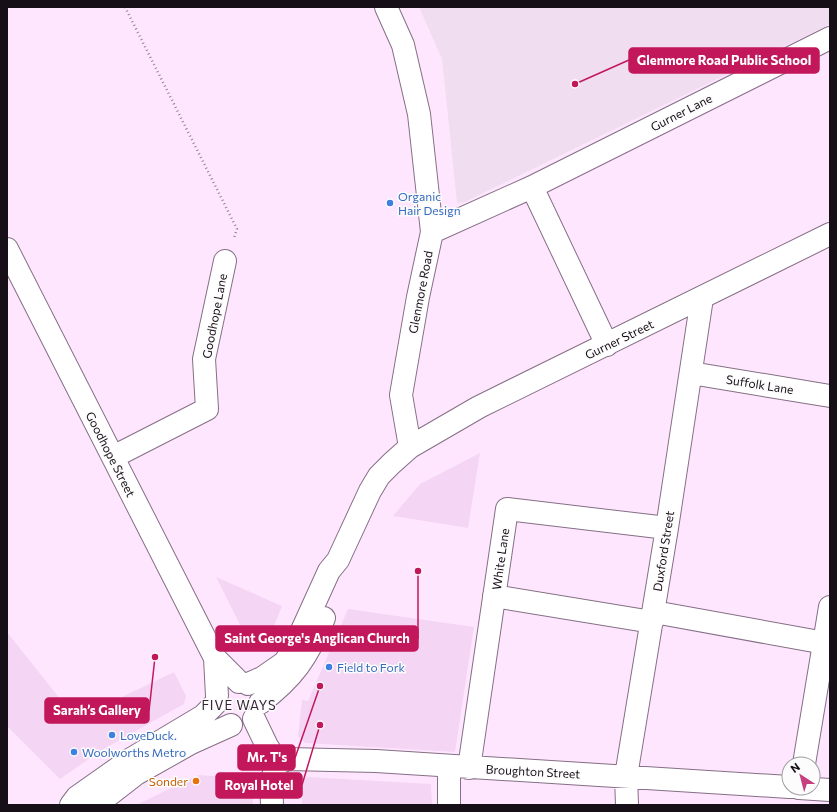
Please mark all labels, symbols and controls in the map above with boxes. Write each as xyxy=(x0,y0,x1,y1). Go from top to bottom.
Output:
callout: Glenmore Road Public School xyxy=(629,48,819,73)
text: Glenmore Road Public School xyxy=(637,52,811,68)
street label: Gurner Lane xyxy=(648,91,714,133)
place label: Organic Hair Design xyxy=(398,189,461,217)
marker: Organic Hair Design xyxy=(385,198,395,208)
street label: Glenmore Road xyxy=(405,249,435,335)
street label: Goodhope Lane xyxy=(199,272,229,360)
street label: Gurner Street xyxy=(582,316,656,362)
street label: Suffolk Lane xyxy=(725,372,795,396)
street label: Goodhope Street xyxy=(83,409,139,499)
street label: Duxford Street xyxy=(650,510,676,592)
street label: White Lane xyxy=(489,527,511,591)
callout: Saint George's Anglican Church xyxy=(216,626,418,651)
text: Saint George's Anglican Church xyxy=(224,630,410,646)
place label: Field to Fork xyxy=(337,660,405,674)
marker: Field to Fork xyxy=(324,662,334,672)
district label: FIVE WAYS xyxy=(201,697,277,713)
callout: Sarah’s Gallery xyxy=(45,698,149,723)
text: Sarah’s Gallery xyxy=(53,702,141,718)
place label: LoveDuck. xyxy=(120,728,177,742)
marker: LoveDuck. xyxy=(107,730,117,740)
place label: Woolworths Metro xyxy=(82,745,186,759)
callout: Mr. T's xyxy=(238,745,295,770)
marker: Woolworths Metro xyxy=(69,747,79,757)
text: Mr. T's xyxy=(247,749,287,765)
north arrow xyxy=(781,756,821,796)
text: N xyxy=(788,760,802,775)
street label: Broughton Street xyxy=(485,762,581,780)
callout: Royal Hotel xyxy=(216,773,302,798)
place label: Sonder xyxy=(149,774,188,788)
marker: Sonder xyxy=(191,776,201,786)
text: Royal Hotel xyxy=(224,777,294,793)

